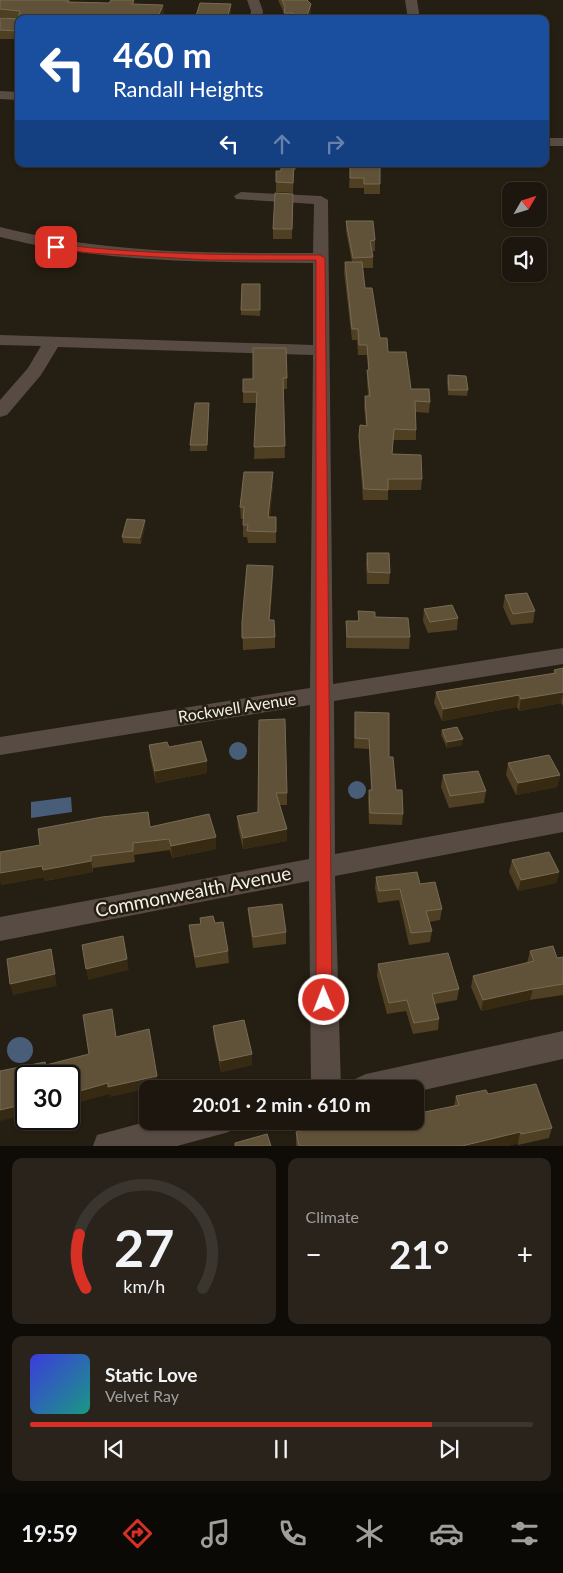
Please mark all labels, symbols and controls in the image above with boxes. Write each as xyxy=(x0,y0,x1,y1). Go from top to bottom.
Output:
text: 460 m xyxy=(113,33,212,75)
icon: left xyxy=(30,35,95,100)
text: Randall Heights xyxy=(113,75,263,102)
icon: left xyxy=(215,130,243,158)
icon: ahead xyxy=(268,130,296,158)
icon: right xyxy=(321,130,349,158)
north arrow xyxy=(502,182,548,228)
map controls xyxy=(502,182,547,282)
pin xyxy=(35,226,77,268)
icon: arrive xyxy=(42,233,70,261)
button: sound xyxy=(502,237,547,282)
street label: Rockwell Avenue xyxy=(177,688,297,726)
street label: Commonwealth Avenue xyxy=(93,861,293,921)
position arrow xyxy=(297,973,349,1025)
speed limit sign: 30 xyxy=(15,1065,80,1130)
text: 20:01 · 2 min · 610 m xyxy=(192,1093,371,1116)
text: Climate xyxy=(306,1207,359,1226)
text: 27 xyxy=(114,1216,174,1278)
text: 21° xyxy=(389,1231,449,1277)
text: − xyxy=(306,1237,322,1271)
text: + xyxy=(517,1237,533,1271)
text: km/h xyxy=(123,1275,165,1297)
text: Static Love xyxy=(105,1363,197,1386)
text: Velvet Ray xyxy=(105,1386,179,1405)
icon: previous xyxy=(100,1435,128,1463)
icon: pause xyxy=(267,1435,295,1463)
icon: next xyxy=(435,1435,463,1463)
icon: directions xyxy=(120,1516,155,1551)
icon: music xyxy=(198,1516,233,1551)
icon: phone xyxy=(275,1516,310,1551)
icon: climate xyxy=(352,1516,387,1551)
icon: car xyxy=(429,1516,464,1551)
icon: filters xyxy=(507,1516,542,1551)
text: 19:59 xyxy=(21,1520,78,1547)

